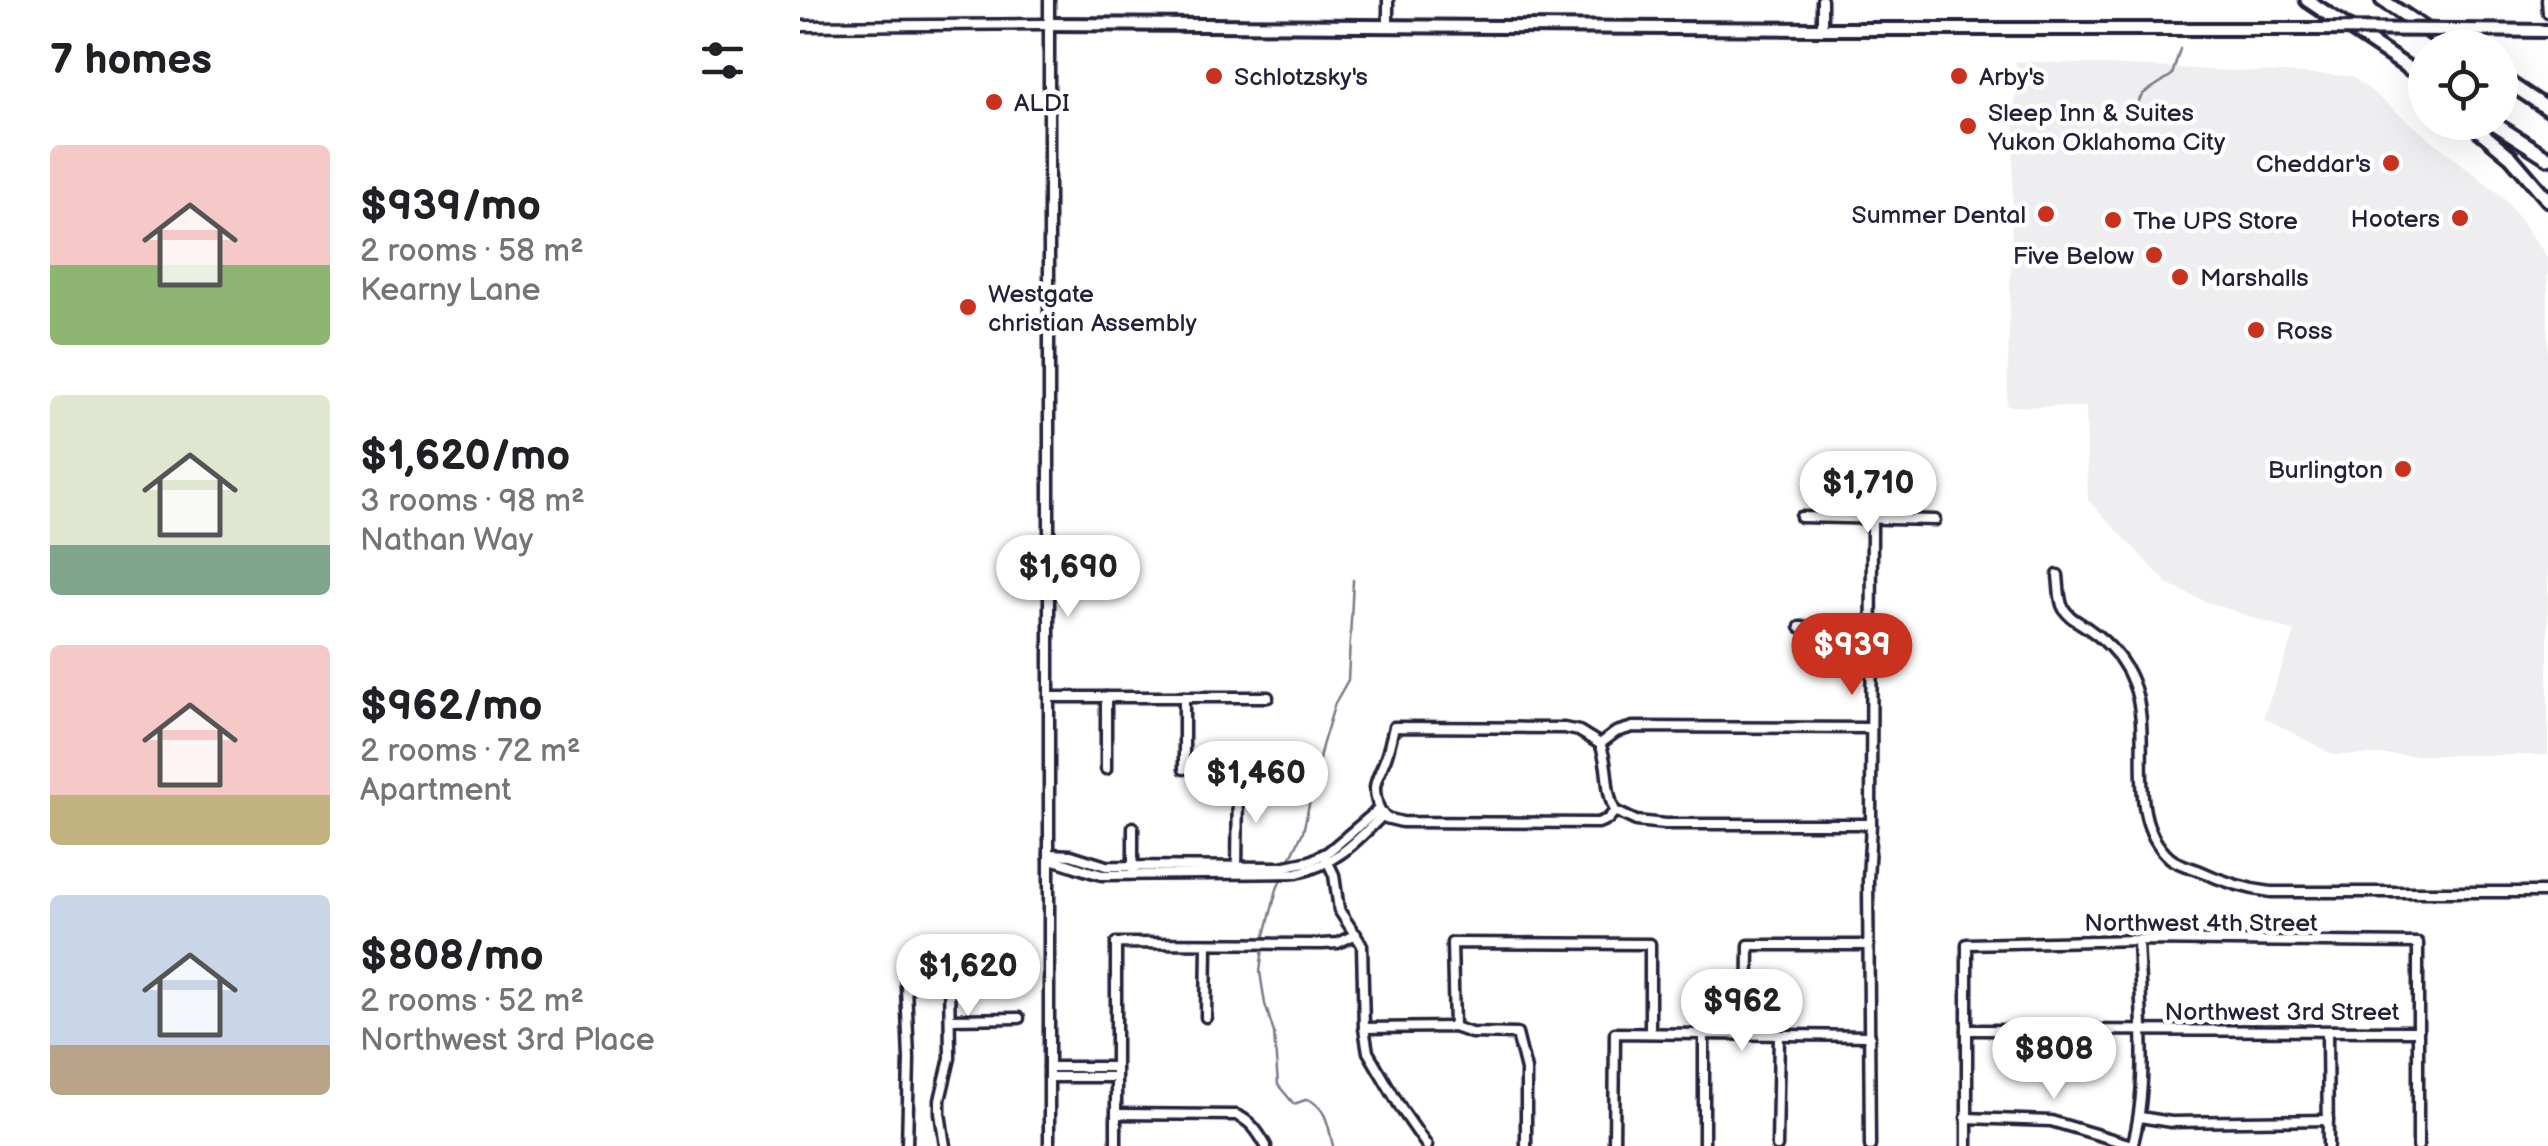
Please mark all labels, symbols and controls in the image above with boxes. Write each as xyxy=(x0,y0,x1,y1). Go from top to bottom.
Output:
map controls xyxy=(2408,30,2518,140)
button: locate xyxy=(2408,30,2518,140)
icon: filters xyxy=(695,33,750,88)
text: 7 homes xyxy=(50,35,212,86)
place label: Schlotzsky's xyxy=(1234,62,1368,93)
place label: Arby's xyxy=(1979,62,2045,93)
marker: Schlotzsky's xyxy=(1203,65,1225,87)
marker: Arby's xyxy=(1948,65,1970,87)
place label: ALDI xyxy=(1014,88,1070,119)
marker: ALDI xyxy=(983,91,1005,113)
place label: Sleep Inn & Suites Yukon Oklahoma City xyxy=(1987,98,2226,158)
marker: Sleep Inn & Suites Yukon Oklahoma City xyxy=(1957,115,1979,137)
place label: Cheddar's xyxy=(2256,149,2371,180)
marker: Cheddar's xyxy=(2380,152,2402,174)
text: $939/mo xyxy=(360,181,541,232)
icon: home xyxy=(130,185,250,305)
place label: Summer Dental xyxy=(1852,200,2026,231)
marker: Summer Dental xyxy=(2035,203,2057,225)
place label: Hooters xyxy=(2350,204,2440,235)
place label: The UPS Store xyxy=(2133,206,2298,237)
marker: Hooters xyxy=(2449,207,2471,229)
marker: The UPS Store xyxy=(2102,209,2124,231)
text: 2 rooms · 58 m² xyxy=(360,232,584,271)
place label: Five Below xyxy=(2013,241,2134,272)
marker: Five Below xyxy=(2143,244,2165,266)
place label: Marshalls xyxy=(2200,263,2309,294)
marker: Marshalls xyxy=(2169,266,2191,288)
text: Kearny Lane xyxy=(360,271,541,310)
place label: Westgate christian Assembly xyxy=(988,279,1197,339)
marker: Westgate christian Assembly xyxy=(957,296,979,318)
place label: Ross xyxy=(2276,316,2333,347)
marker: Ross xyxy=(2245,319,2267,341)
text: $1,620/mo xyxy=(360,431,570,482)
icon: home xyxy=(130,435,250,555)
pin: $1,710 xyxy=(1787,451,1949,536)
place label: Burlington xyxy=(2268,455,2383,486)
marker: Burlington xyxy=(2392,458,2414,480)
text: $1,710 xyxy=(1822,464,1914,503)
text: 3 rooms · 98 m² xyxy=(360,482,585,521)
text: Nathan Way xyxy=(360,521,533,560)
pin: $1,690 xyxy=(987,535,1149,620)
text: $1,690 xyxy=(1018,548,1118,587)
pin: $939 xyxy=(1793,613,1911,698)
text: $939 xyxy=(1813,626,1891,665)
text: $962/mo xyxy=(360,681,542,732)
icon: home xyxy=(130,685,250,805)
text: 2 rooms · 72 m² xyxy=(360,732,581,771)
pin: $1,460 xyxy=(1175,741,1337,826)
text: $1,460 xyxy=(1206,754,1306,793)
text: Apartment xyxy=(360,771,511,810)
street label: Northwest 4th Street xyxy=(2084,908,2318,939)
text: $808/mo xyxy=(360,931,544,982)
pin: $1,620 xyxy=(887,934,1049,1019)
icon: home xyxy=(130,935,250,1055)
text: $1,620 xyxy=(918,947,1018,986)
pin: $962 xyxy=(1683,969,1801,1054)
text: 2 rooms · 52 m² xyxy=(360,982,584,1021)
text: $962 xyxy=(1703,982,1781,1021)
street label: Northwest 3rd Street xyxy=(2165,997,2400,1028)
pin: $808 xyxy=(1995,1017,2113,1102)
text: Northwest 3rd Place xyxy=(360,1021,655,1060)
text: $808 xyxy=(2014,1030,2094,1069)

